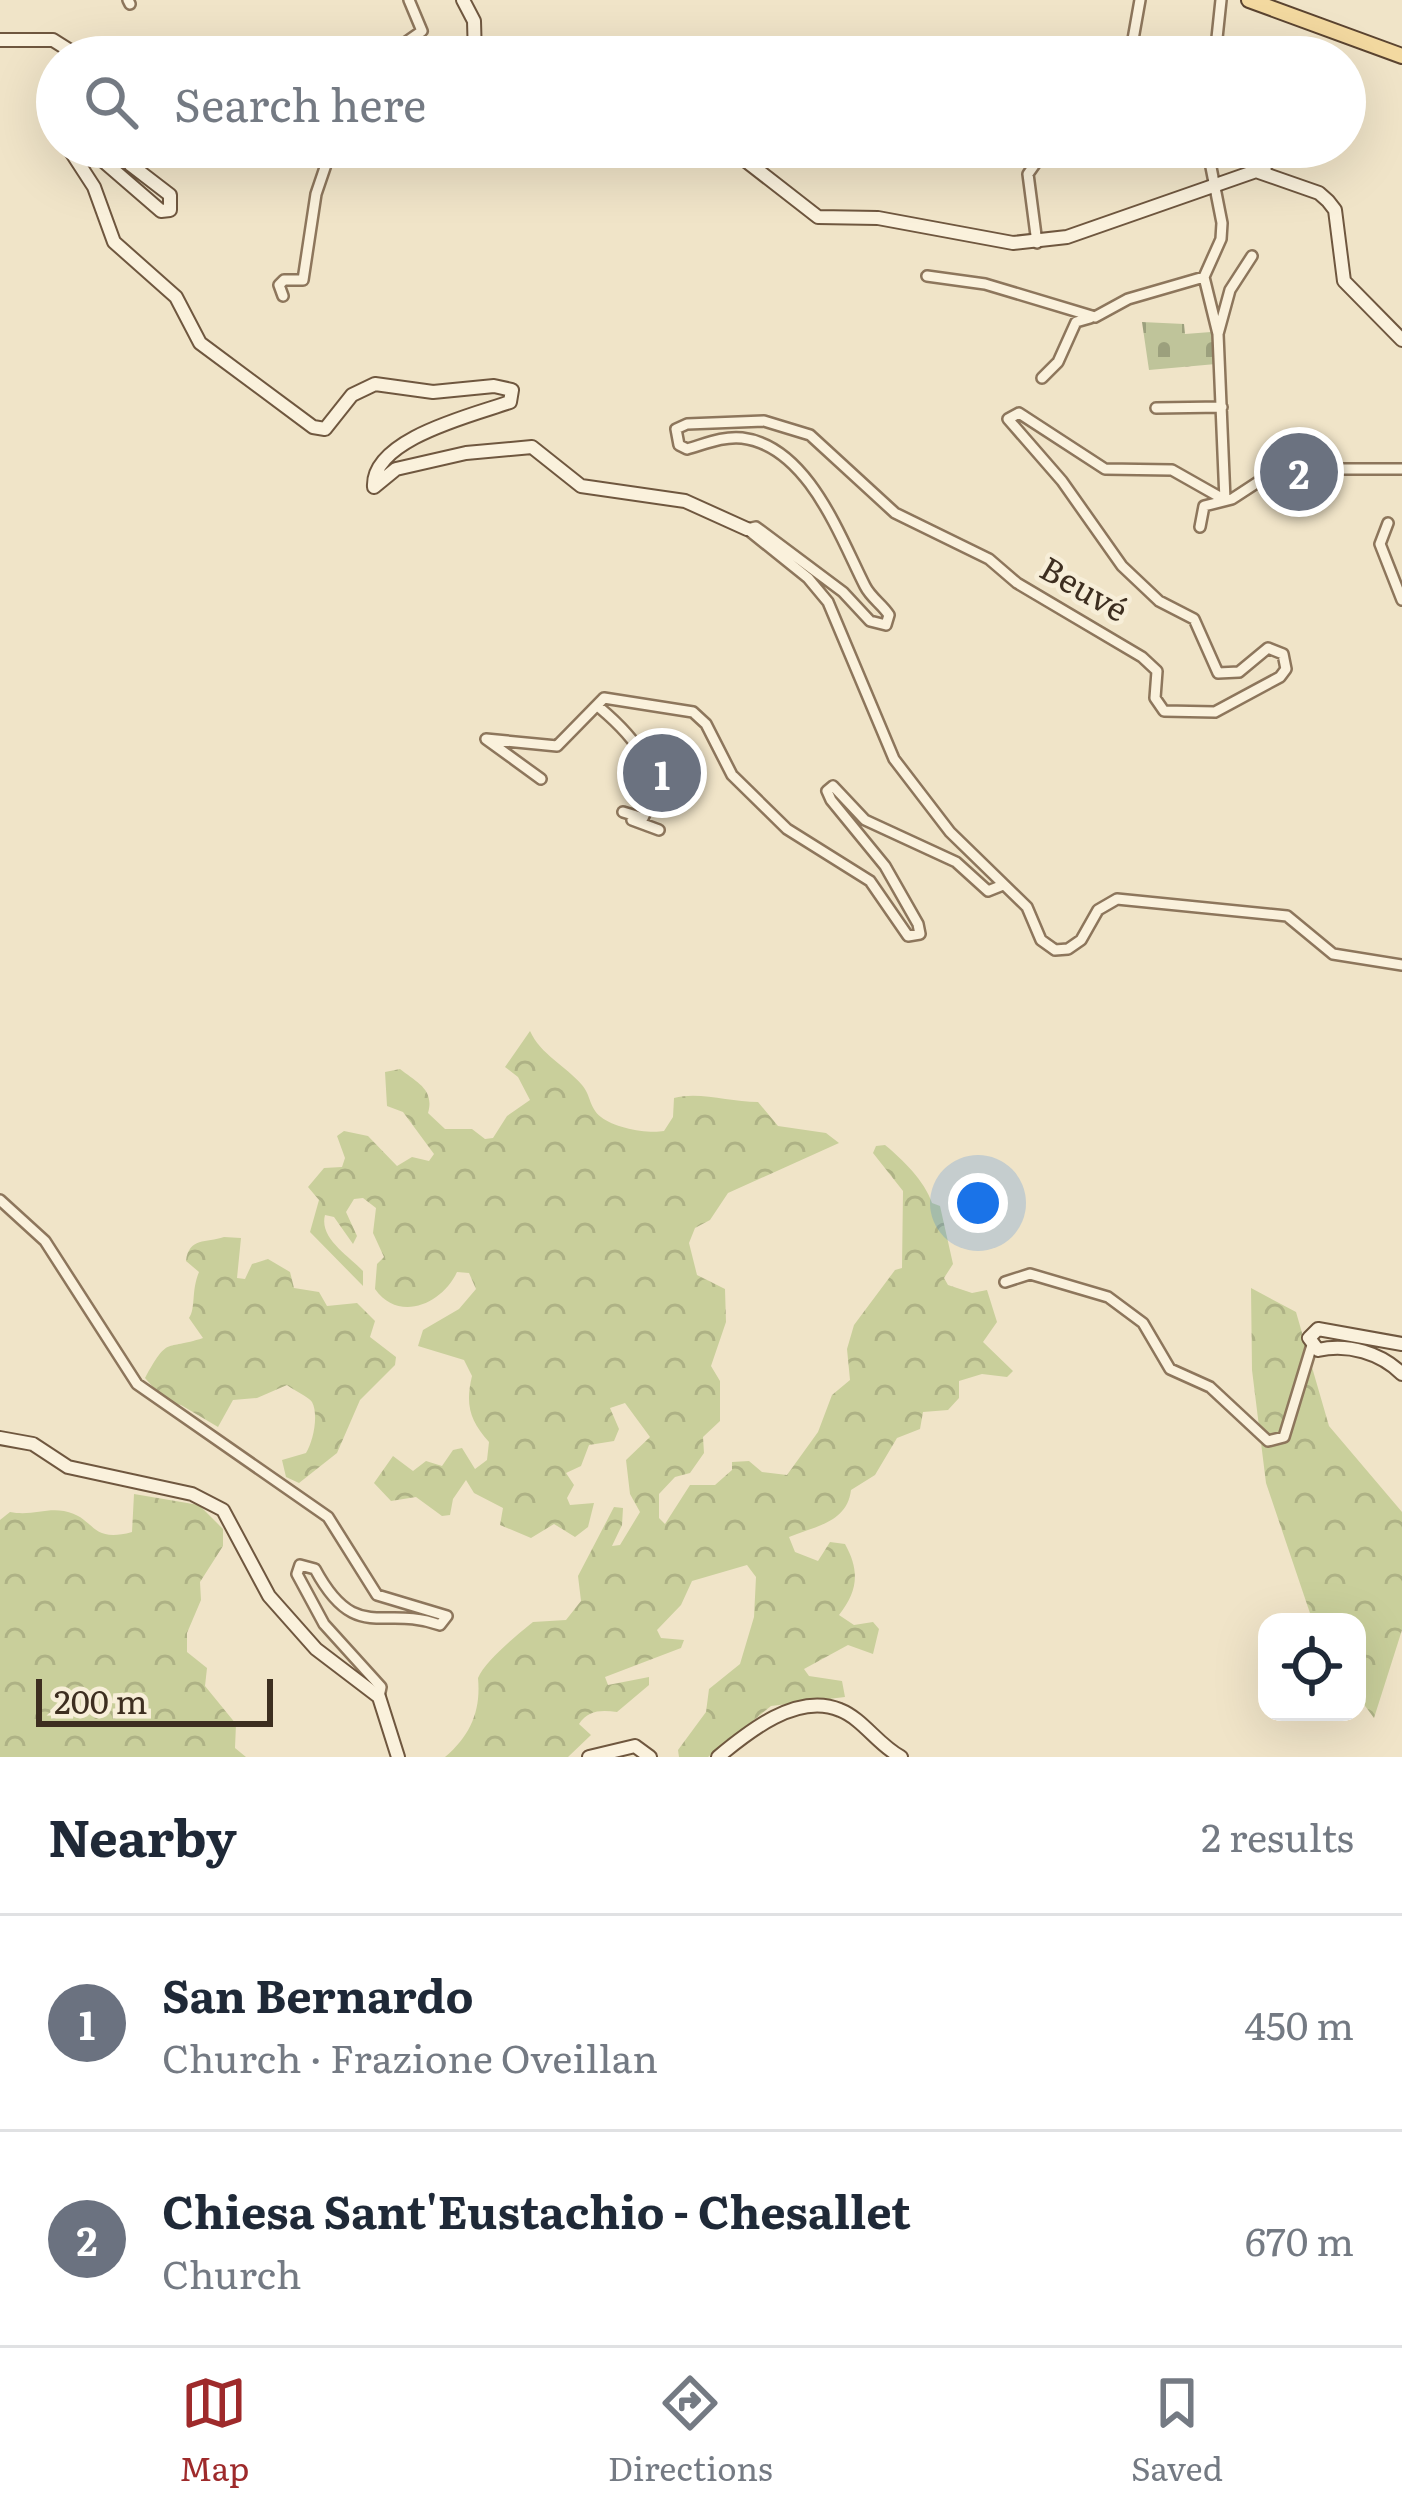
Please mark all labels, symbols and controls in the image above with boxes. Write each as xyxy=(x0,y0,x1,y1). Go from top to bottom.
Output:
search box xyxy=(36,36,1366,168)
icon: search xyxy=(78,69,144,135)
text: Search here xyxy=(174,69,426,136)
pin: 2 xyxy=(1260,427,1338,517)
street label: Beuvé xyxy=(1032,542,1138,632)
pin: 1 xyxy=(623,728,701,818)
your location xyxy=(948,1173,1008,1233)
map controls xyxy=(1258,1613,1366,1721)
button: locate xyxy=(1258,1613,1366,1721)
scale bar xyxy=(36,1673,273,1726)
text: 200 m xyxy=(54,1675,148,1724)
text: Nearby xyxy=(48,1797,237,1873)
text: 2 results xyxy=(1201,1806,1354,1864)
text: San Bernardo xyxy=(162,1960,474,2027)
text: 1 xyxy=(79,1994,95,2052)
text: 450 m xyxy=(1245,1994,1354,2052)
text: Church · Frazione Oveillan xyxy=(162,2027,658,2085)
text: Chiesa Sant'Eustachio - Chesallet xyxy=(162,2176,911,2243)
text: 2 xyxy=(77,2210,97,2268)
text: 670 m xyxy=(1245,2210,1354,2268)
text: Church xyxy=(162,2243,302,2301)
tab: Map xyxy=(179,2370,249,2491)
tab: Directions xyxy=(608,2370,773,2491)
tab: Saved xyxy=(1131,2370,1223,2491)

